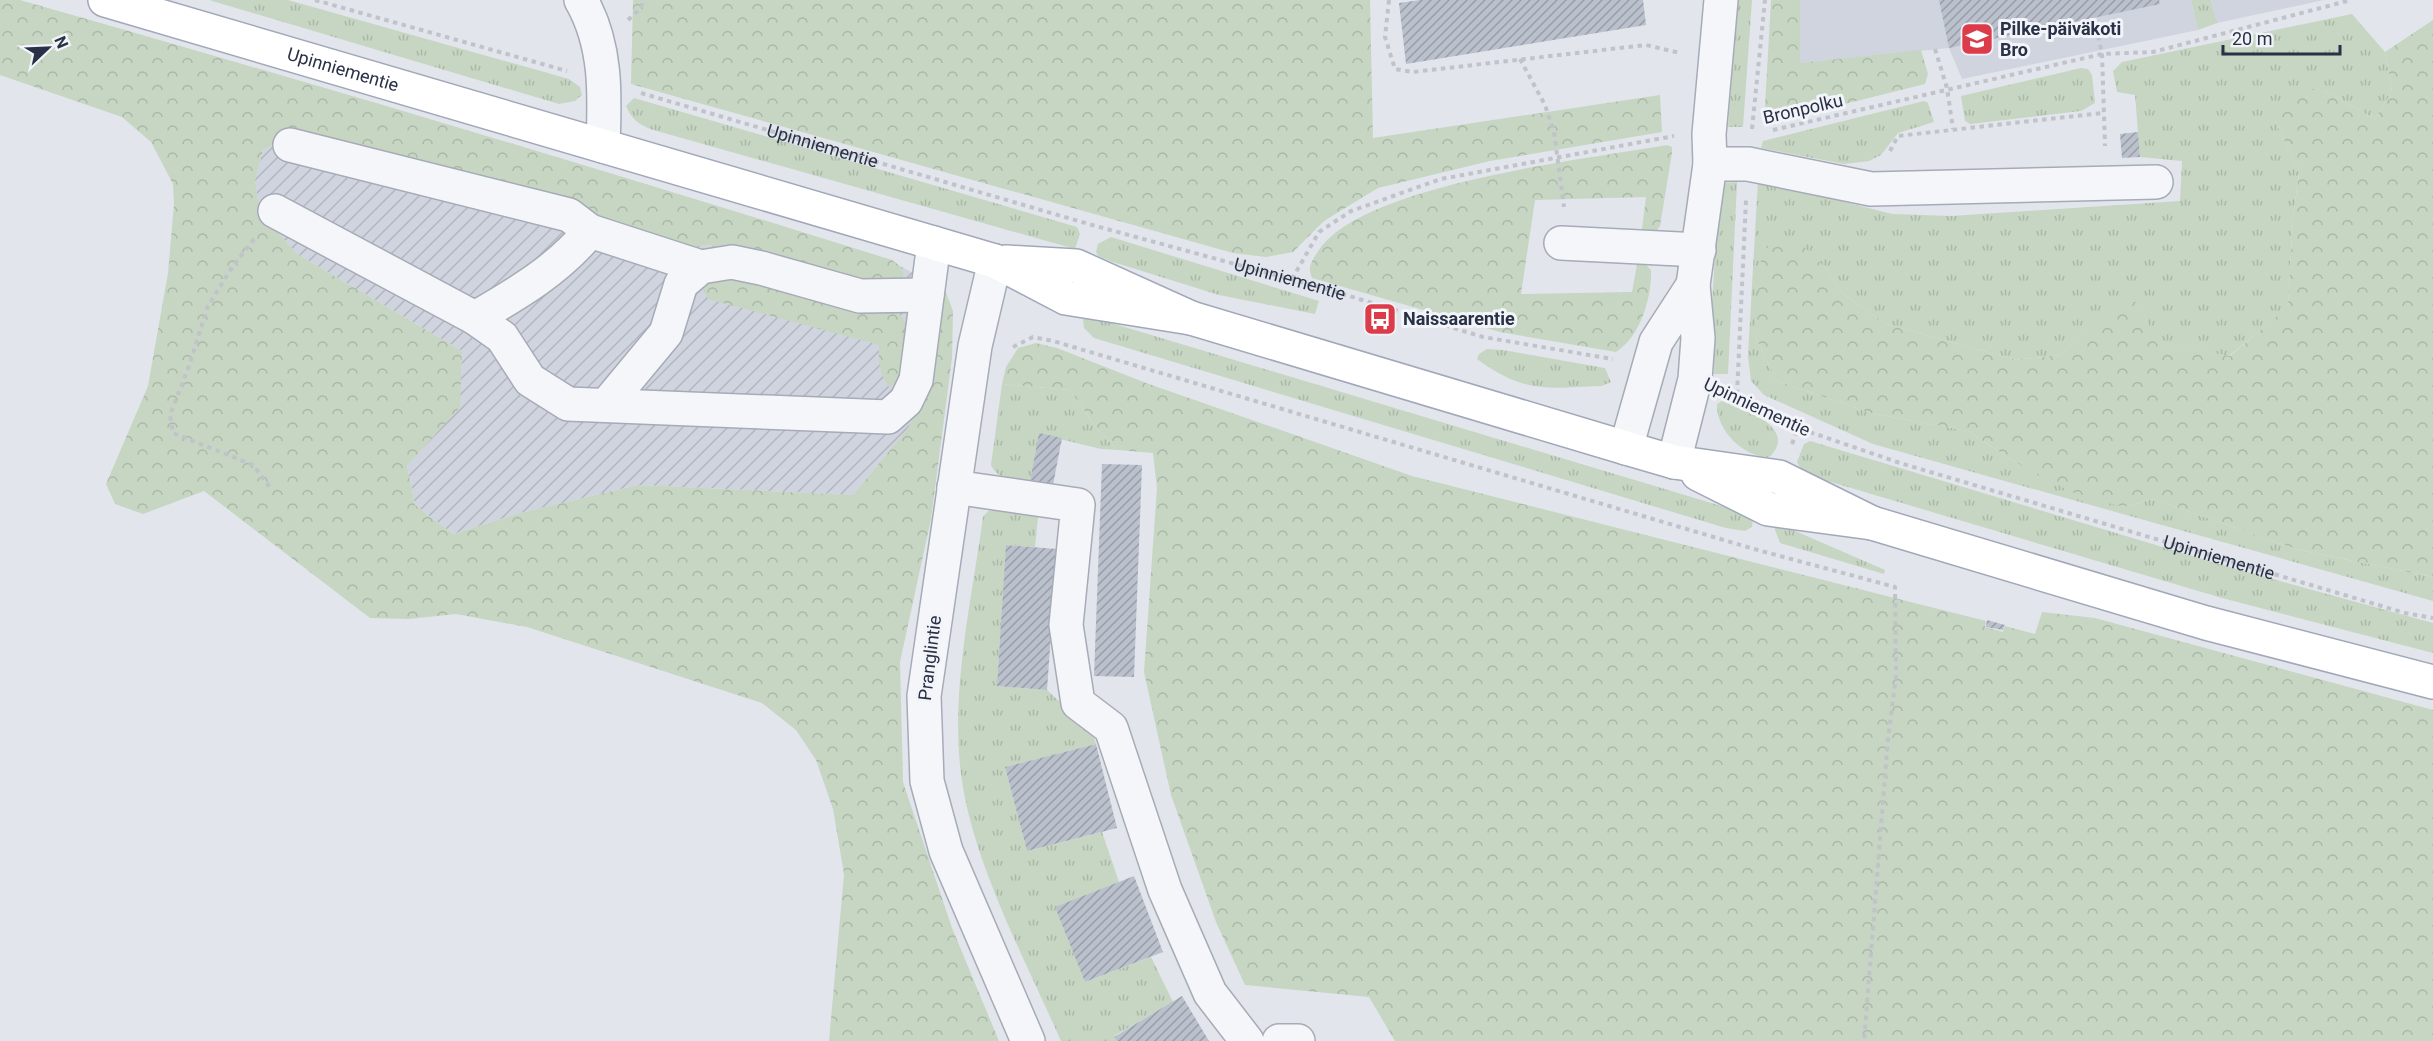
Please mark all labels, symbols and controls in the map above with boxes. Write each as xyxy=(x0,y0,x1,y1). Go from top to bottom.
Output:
north arrow xyxy=(18,18,78,78)
place label: Pilke-päiväkoti Bro xyxy=(2000,18,2121,60)
scale bar xyxy=(2223,18,2340,56)
school or university icon: Pilke-päiväkoti Bro xyxy=(1959,21,1995,57)
text: 20 m xyxy=(2232,28,2272,49)
text: N xyxy=(50,33,72,51)
street label: Upinniementie xyxy=(285,43,401,96)
street label: Bronpolku xyxy=(1761,89,1845,128)
street label: Upinniementie xyxy=(764,119,881,172)
street label: Upinniementie xyxy=(1232,253,1348,304)
bus stop icon: Naissaarentie xyxy=(1362,301,1398,337)
place label: Naissaarentie xyxy=(1403,308,1515,329)
street label: Upinniementie xyxy=(1701,373,1814,440)
street label: Upinniementie xyxy=(2161,531,2277,584)
street label: Pranglintie xyxy=(914,614,945,702)

